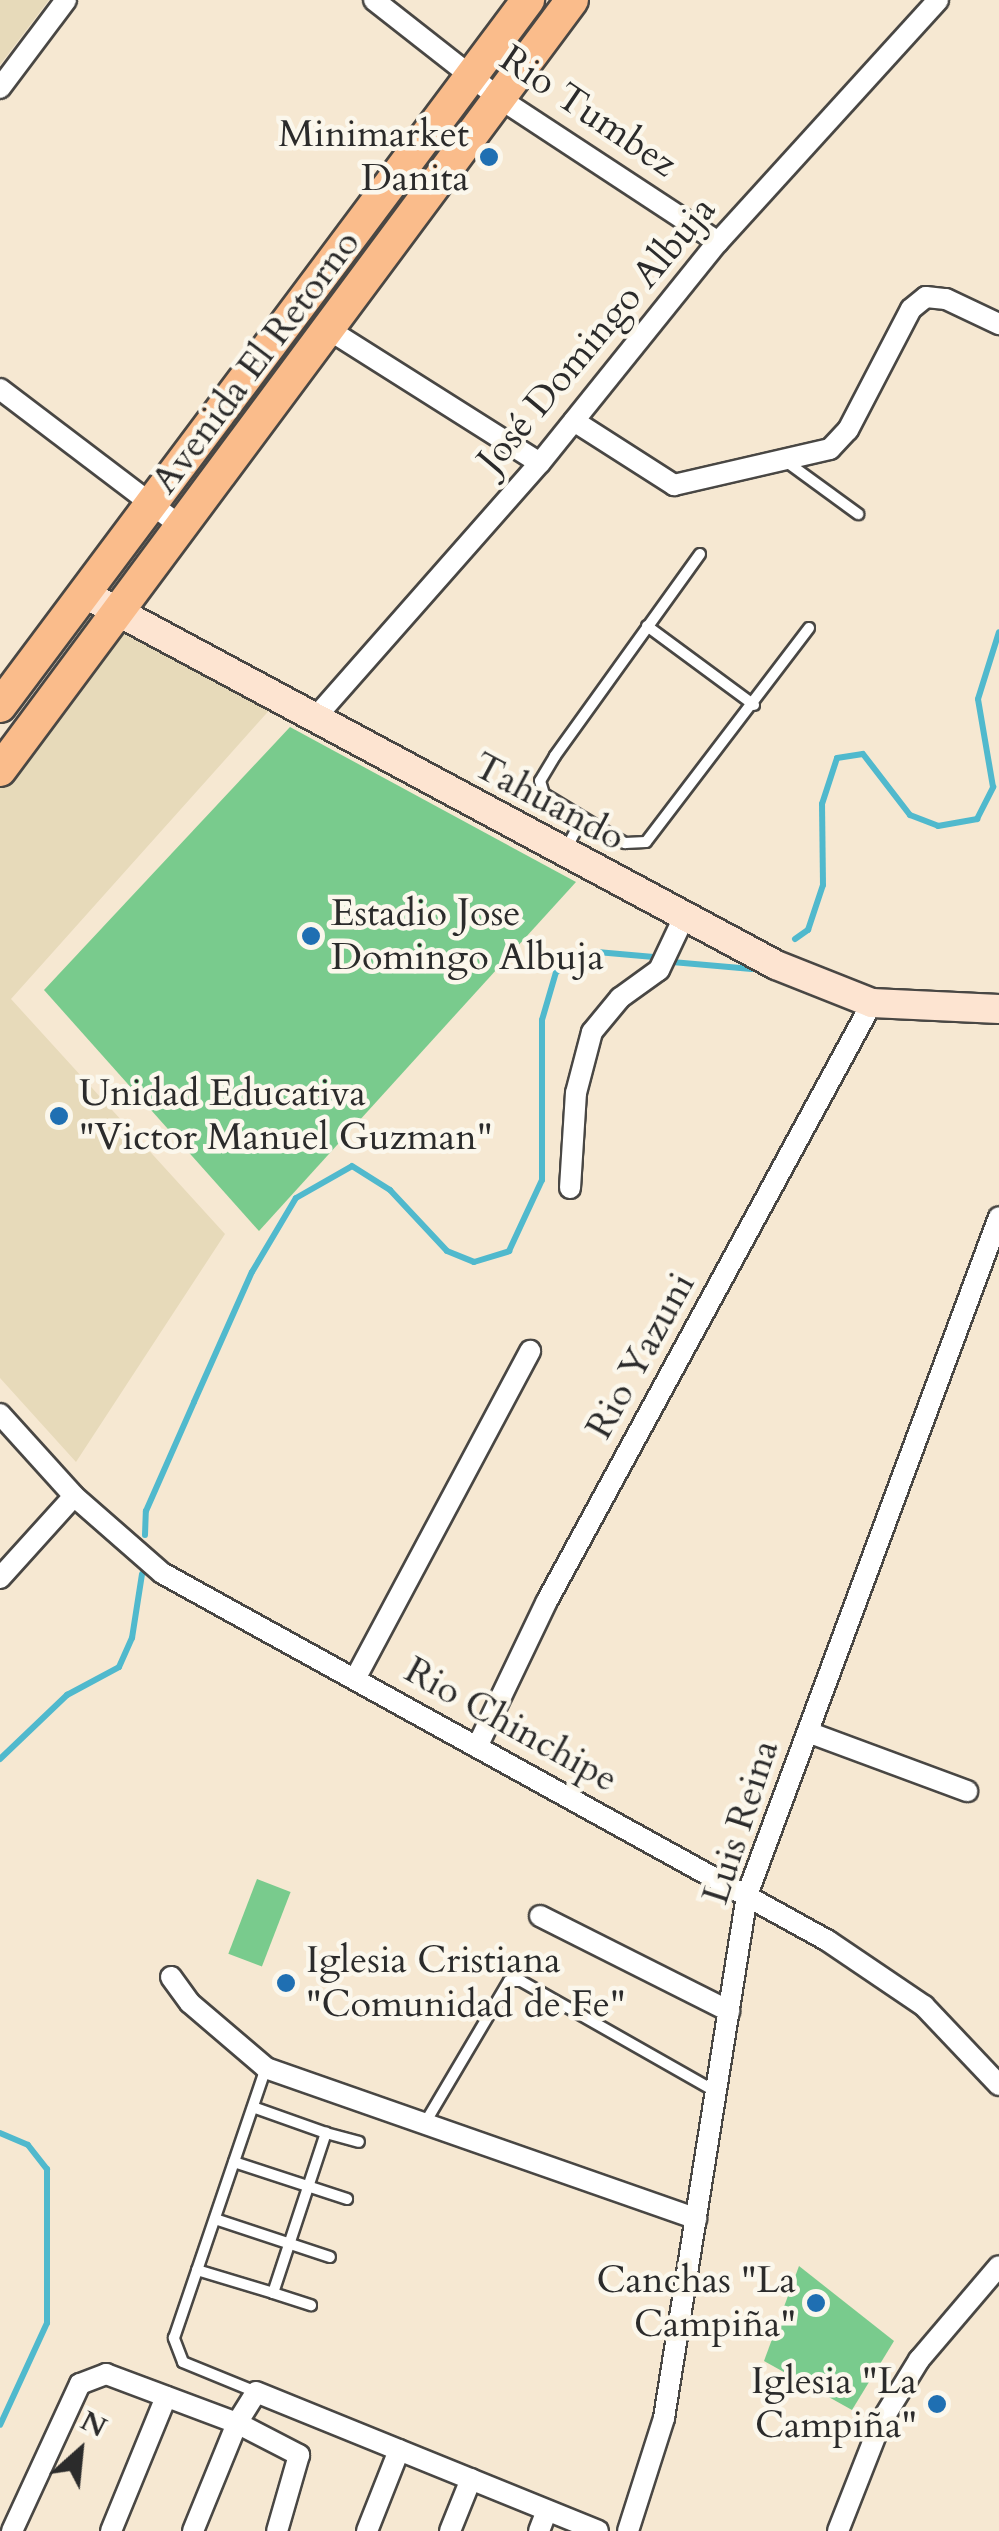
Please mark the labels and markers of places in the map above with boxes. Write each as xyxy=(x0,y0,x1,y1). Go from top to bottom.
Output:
place label: Minimarket Danita xyxy=(278,112,469,202)
marker: Minimarket Danita xyxy=(478,146,500,168)
place label: Estadio Jose Domingo Albuja xyxy=(331,891,604,981)
marker: Estadio Jose Domingo Albuja xyxy=(300,925,322,947)
place label: Unidad Educativa "Victor Manuel Guzman" xyxy=(79,1071,492,1160)
marker: Unidad Educativa "Victor Manuel Guzman" xyxy=(48,1105,70,1127)
place label: Iglesia Cristiana "Comunidad de Fe" xyxy=(306,1938,625,2028)
marker: Iglesia Cristiana "Comunidad de Fe" xyxy=(275,1972,297,1994)
place label: Canchas "La Campiña" xyxy=(597,2258,796,2348)
marker: Canchas "La Campiña" xyxy=(805,2292,827,2314)
place label: Iglesia "La Campiña" xyxy=(751,2359,917,2448)
marker: Iglesia "La Campiña" xyxy=(926,2393,948,2415)

